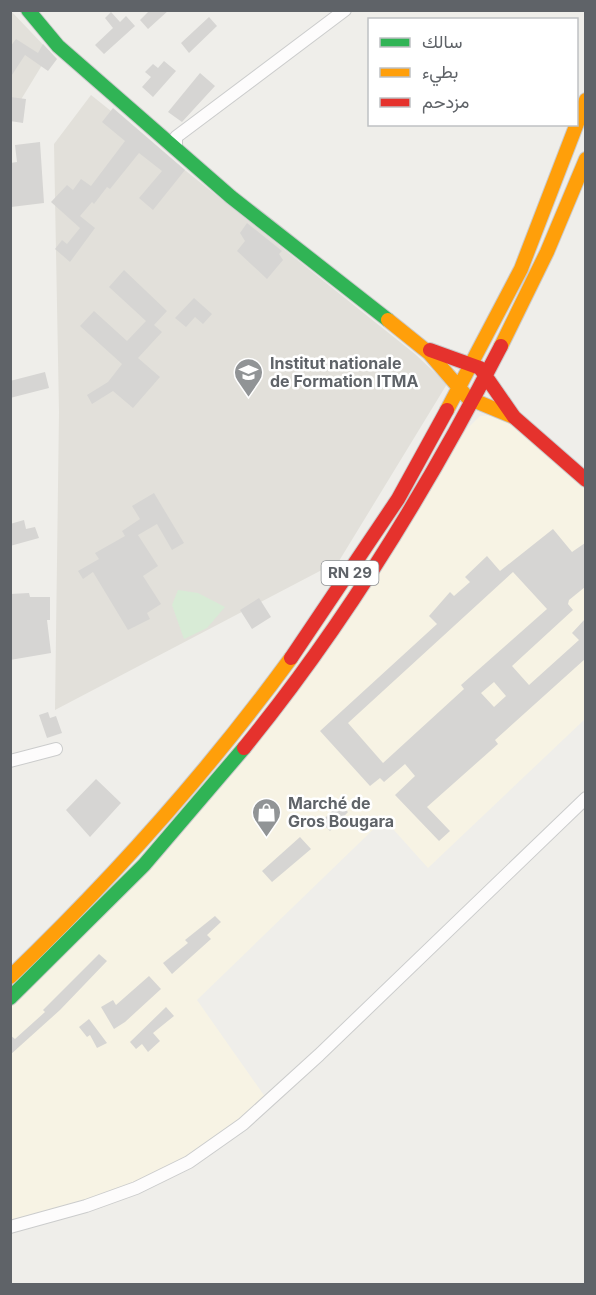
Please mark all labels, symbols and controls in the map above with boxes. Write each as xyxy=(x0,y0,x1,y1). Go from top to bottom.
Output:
legend xyxy=(368,18,578,126)
text: سالك xyxy=(422,31,462,52)
text: بطيء xyxy=(422,61,458,87)
text: مزدحم xyxy=(422,91,469,114)
place label: Institut nationale de Formation ITMA xyxy=(270,353,419,391)
school or university icon: Institut nationale de Formation ITMA xyxy=(233,356,265,398)
road number: RN 29 xyxy=(322,561,378,585)
place label: Marché de Gros Bougara xyxy=(288,793,394,831)
shop icon: Marché de Gros Bougara xyxy=(251,796,283,838)

